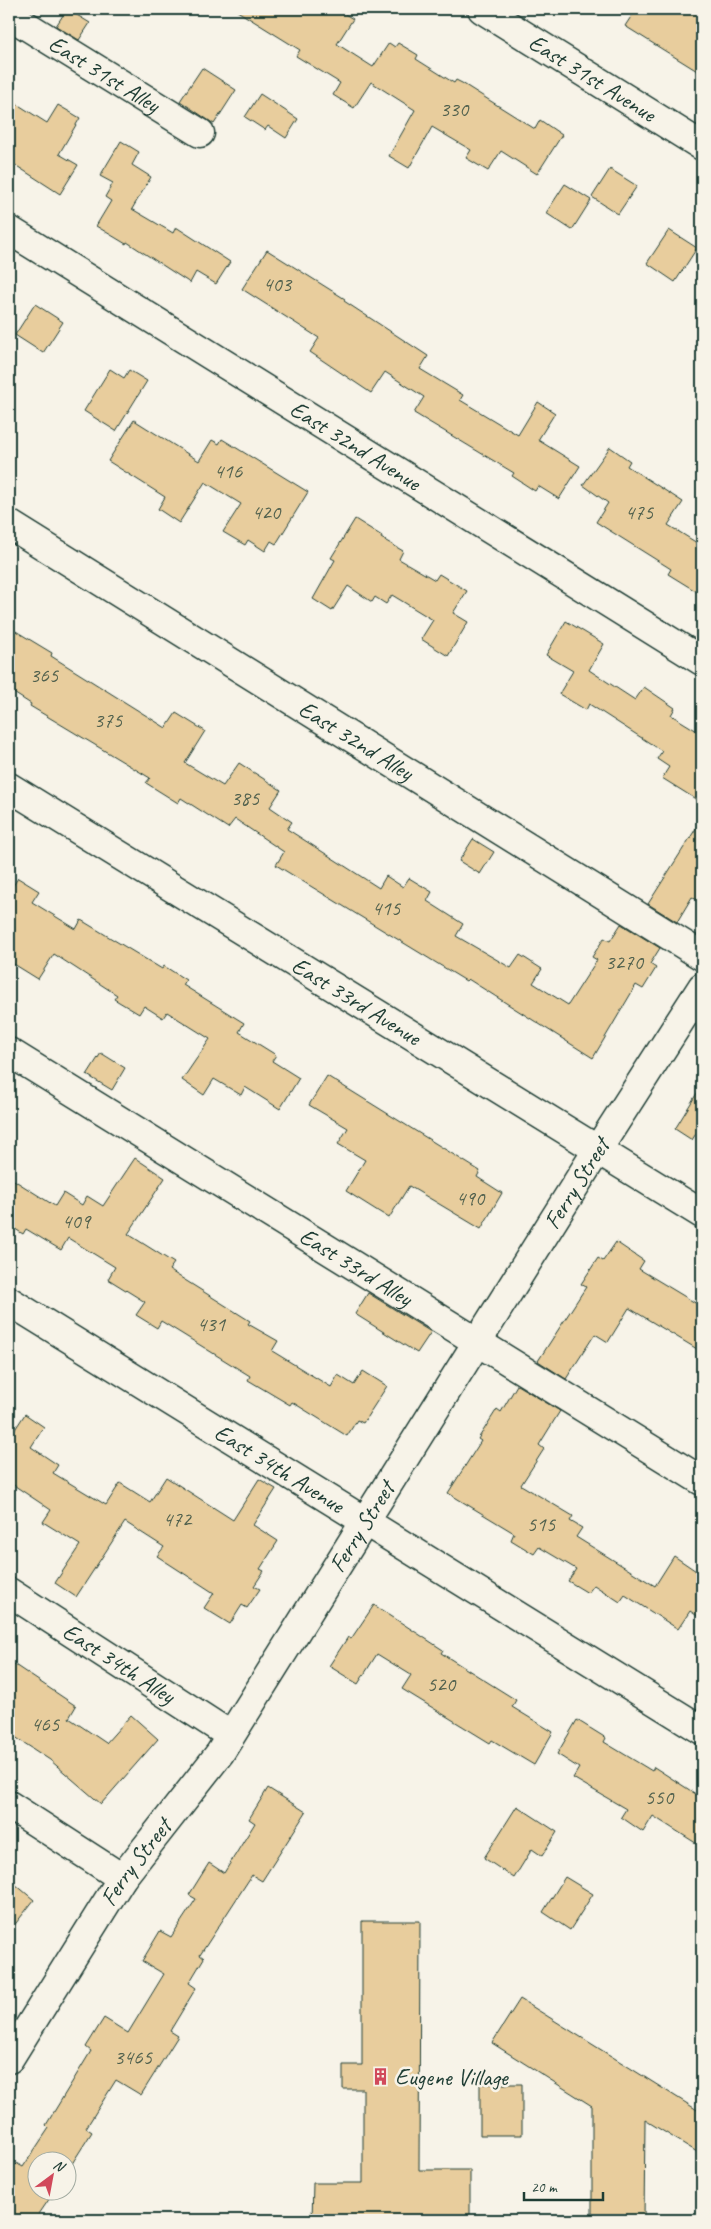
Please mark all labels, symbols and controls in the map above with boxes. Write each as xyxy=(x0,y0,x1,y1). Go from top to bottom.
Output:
street label: East 31st Avenue xyxy=(523,27,663,130)
street label: East 31st Alley xyxy=(43,28,167,120)
house number: 330 xyxy=(440,96,470,122)
house number: 403 xyxy=(263,271,293,297)
street label: East 32nd Avenue xyxy=(285,394,428,498)
house number: 416 xyxy=(214,458,243,484)
house number: 420 xyxy=(252,499,282,525)
house number: 475 xyxy=(625,499,655,525)
house number: 365 xyxy=(30,662,60,688)
street label: East 32nd Alley xyxy=(293,694,420,788)
house number: 375 xyxy=(94,707,124,733)
house number: 385 xyxy=(231,785,261,811)
house number: 415 xyxy=(372,895,402,921)
house number: 3270 xyxy=(605,949,644,975)
street label: East 33rd Avenue xyxy=(286,950,428,1053)
street label: Ferry Street xyxy=(537,1130,618,1235)
house number: 490 xyxy=(456,1185,486,1211)
house number: 409 xyxy=(62,1208,92,1234)
street label: East 33rd Alley xyxy=(294,1221,419,1314)
house number: 431 xyxy=(197,1311,227,1337)
street label: East 34th Avenue xyxy=(209,1417,352,1521)
street label: Ferry Street xyxy=(322,1473,403,1578)
house number: 472 xyxy=(163,1506,193,1532)
house number: 515 xyxy=(527,1511,557,1537)
street label: East 34th Alley xyxy=(57,1616,182,1711)
house number: 520 xyxy=(427,1671,457,1697)
house number: 465 xyxy=(31,1711,61,1737)
house number: 550 xyxy=(645,1784,675,1810)
street label: Ferry Street xyxy=(93,1810,180,1911)
house number: 3465 xyxy=(114,2044,153,2070)
place label: Eugene Village xyxy=(395,2062,510,2092)
building icon: Eugene Village xyxy=(371,2067,391,2087)
north arrow xyxy=(28,2152,78,2202)
text: N xyxy=(50,2156,69,2176)
scale bar xyxy=(524,2169,602,2201)
text: 20 m xyxy=(531,2178,558,2197)

